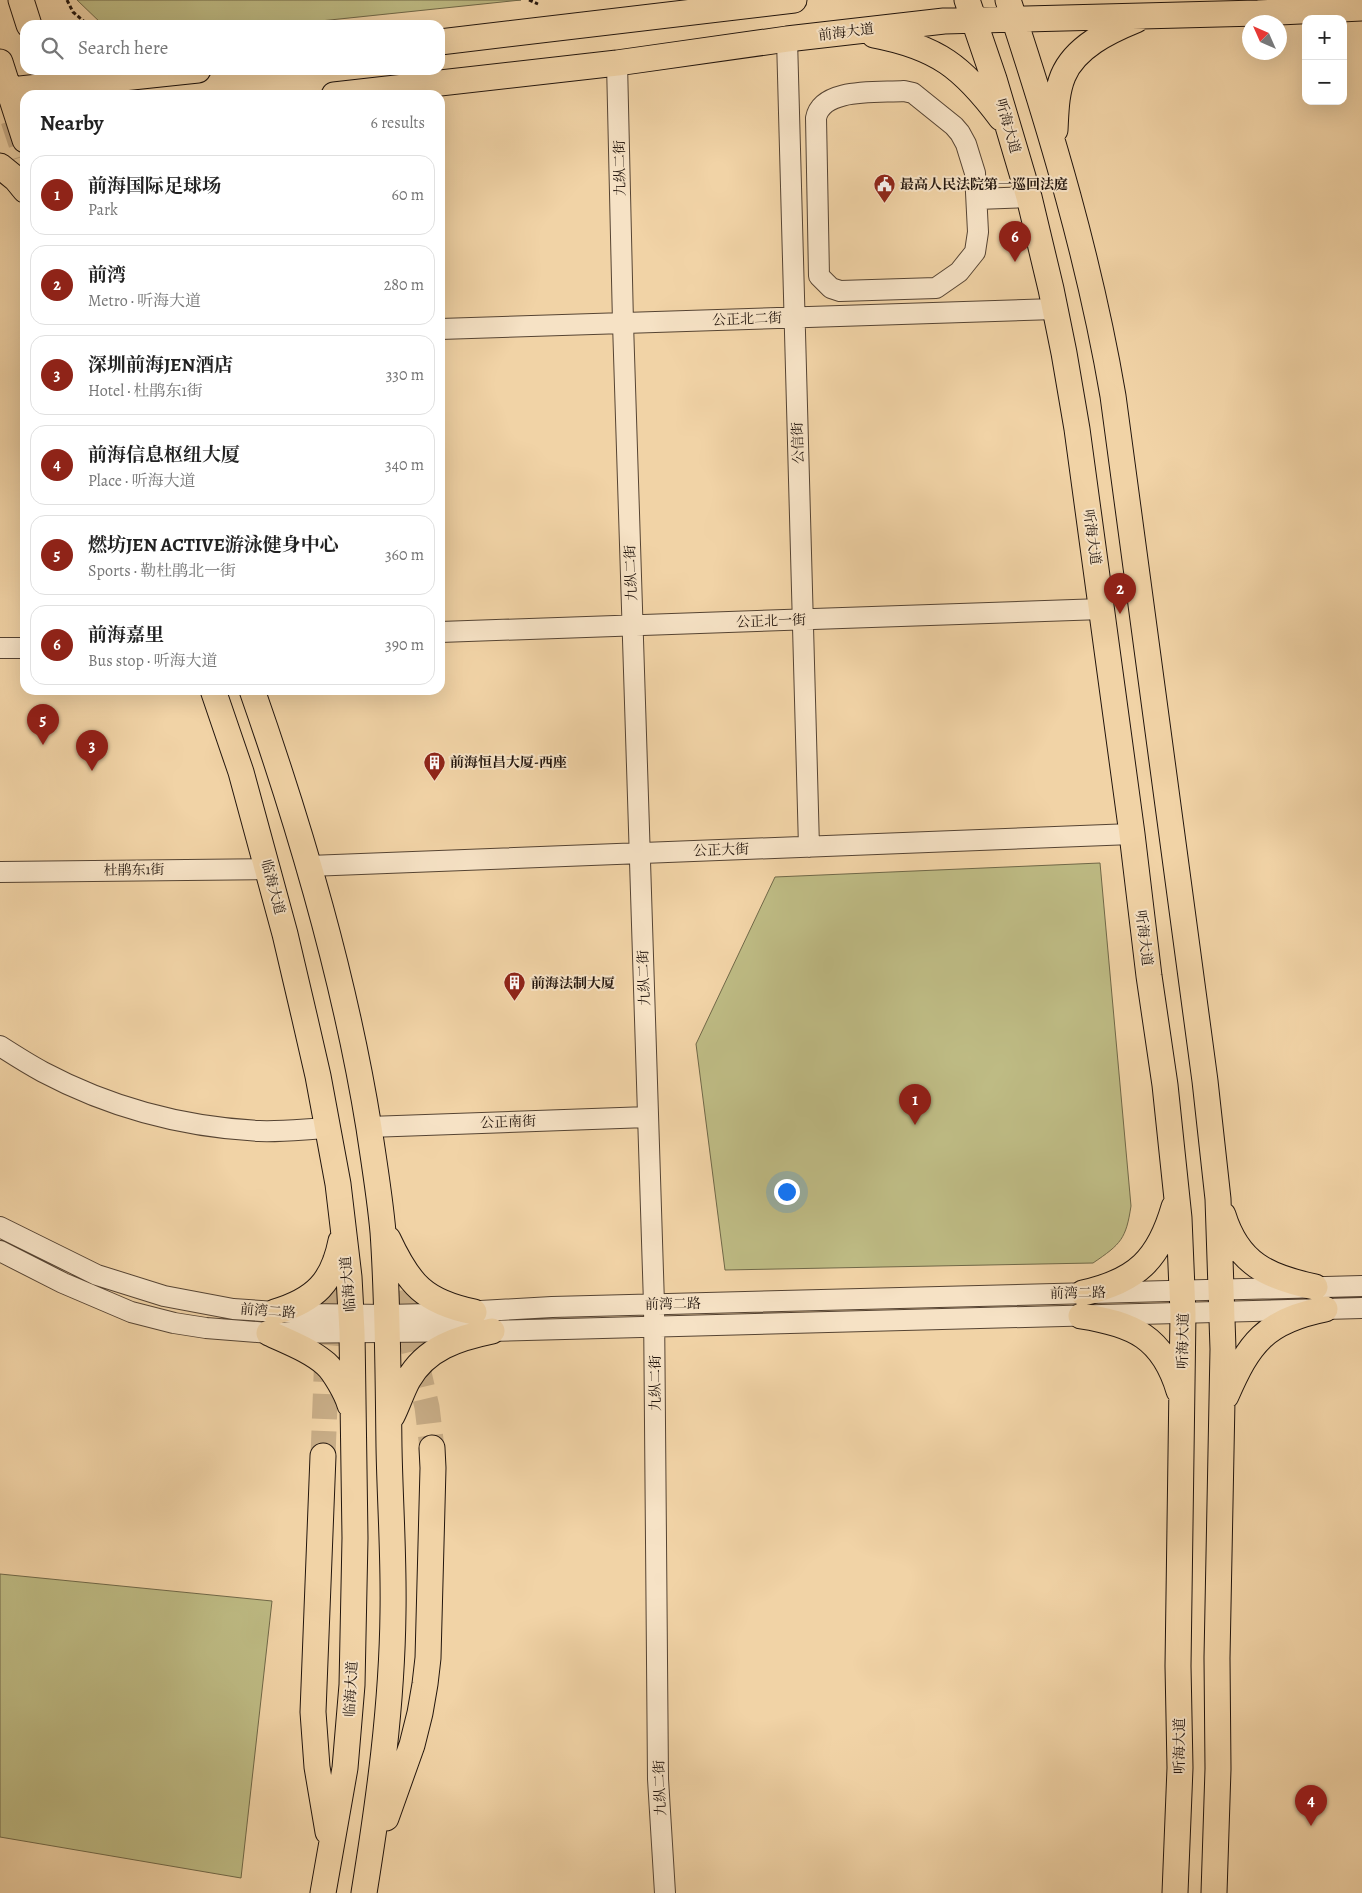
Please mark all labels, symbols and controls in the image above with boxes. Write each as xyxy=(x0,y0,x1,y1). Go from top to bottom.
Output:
north arrow xyxy=(1242,15,1287,60)
map controls xyxy=(1302,15,1347,105)
button: + xyxy=(1302,15,1347,60)
street label: 前海大道 xyxy=(817,19,875,45)
search box xyxy=(20,20,445,75)
icon: search xyxy=(38,34,66,62)
text: Search here xyxy=(78,35,168,61)
button: − xyxy=(1302,60,1347,105)
street label: 听海大道 xyxy=(991,96,1025,156)
text: Nearby xyxy=(40,109,103,137)
text: 6 results xyxy=(371,112,425,134)
street label: 九纵二街 xyxy=(610,140,630,196)
public building icon: 最高人民法院第一巡回法庭 xyxy=(872,172,896,203)
text: 前海国际足球场 xyxy=(88,173,221,199)
place label: 最高人民法院第一巡回法庭 xyxy=(900,175,1068,194)
text: 1 xyxy=(54,184,60,206)
text: 60 m xyxy=(392,184,424,206)
text: Park xyxy=(88,199,118,221)
pin: 6 xyxy=(999,221,1031,262)
text: 前湾 xyxy=(88,262,126,288)
text: 2 xyxy=(53,274,61,296)
text: 280 m xyxy=(384,274,424,296)
text: Metro · 听海大道 xyxy=(88,290,201,312)
street label: 公正北二街 xyxy=(712,308,782,330)
text: 深圳前海JEN酒店 xyxy=(88,352,233,378)
text: 3 xyxy=(54,364,60,386)
text: 330 m xyxy=(386,364,424,386)
text: Hotel · 杜鹃东1街 xyxy=(88,380,203,402)
street label: 公信街 xyxy=(788,422,808,464)
text: 前海信息枢纽大厦 xyxy=(88,442,240,468)
text: 4 xyxy=(53,454,61,476)
text: 340 m xyxy=(385,454,424,476)
text: Place · 听海大道 xyxy=(88,470,195,492)
street label: 听海大道 xyxy=(1079,508,1105,566)
text: 燃坊JEN ACTIVE游泳健身中心 xyxy=(88,532,339,558)
text: 5 xyxy=(54,544,60,566)
text: 360 m xyxy=(385,544,424,566)
street label: 九纵二街 xyxy=(621,545,641,601)
text: Sports · 勒杜鹃北一街 xyxy=(88,560,236,582)
pin: 2 xyxy=(1104,573,1136,614)
street label: 公正北一街 xyxy=(736,610,806,632)
text: 前海嘉里 xyxy=(88,622,164,648)
text: 6 xyxy=(53,634,61,656)
text: 390 m xyxy=(385,634,424,656)
text: Bus stop · 听海大道 xyxy=(88,650,217,672)
pin: 5 xyxy=(27,704,59,745)
pin: 3 xyxy=(76,730,108,771)
building icon: 前海恒昌大厦-西座 xyxy=(422,750,446,781)
place label: 前海恒昌大厦-西座 xyxy=(450,753,567,772)
street label: 公正大街 xyxy=(693,840,749,860)
street label: 临海大道 xyxy=(257,857,289,917)
street label: 杜鹃东1街 xyxy=(103,860,165,880)
street label: 听海大道 xyxy=(1131,909,1157,967)
street label: 九纵二街 xyxy=(634,950,654,1006)
building icon: 前海法制大厦 xyxy=(503,971,527,1002)
place label: 前海法制大厦 xyxy=(531,974,615,993)
pin: 1 xyxy=(899,1084,931,1125)
street label: 公正南街 xyxy=(480,1112,536,1132)
your location xyxy=(774,1179,800,1205)
street label: 临海大道 xyxy=(336,1255,360,1313)
street label: 前湾二路 xyxy=(1050,1283,1106,1303)
street label: 前湾二路 xyxy=(645,1294,701,1314)
street label: 前湾二路 xyxy=(239,1300,297,1322)
street label: 听海大道 xyxy=(1173,1313,1193,1369)
street label: 九纵二街 xyxy=(646,1355,665,1411)
street label: 临海大道 xyxy=(340,1661,362,1717)
street label: 听海大道 xyxy=(1170,1718,1189,1774)
street label: 九纵二街 xyxy=(650,1760,670,1816)
pin: 4 xyxy=(1295,1785,1327,1826)

